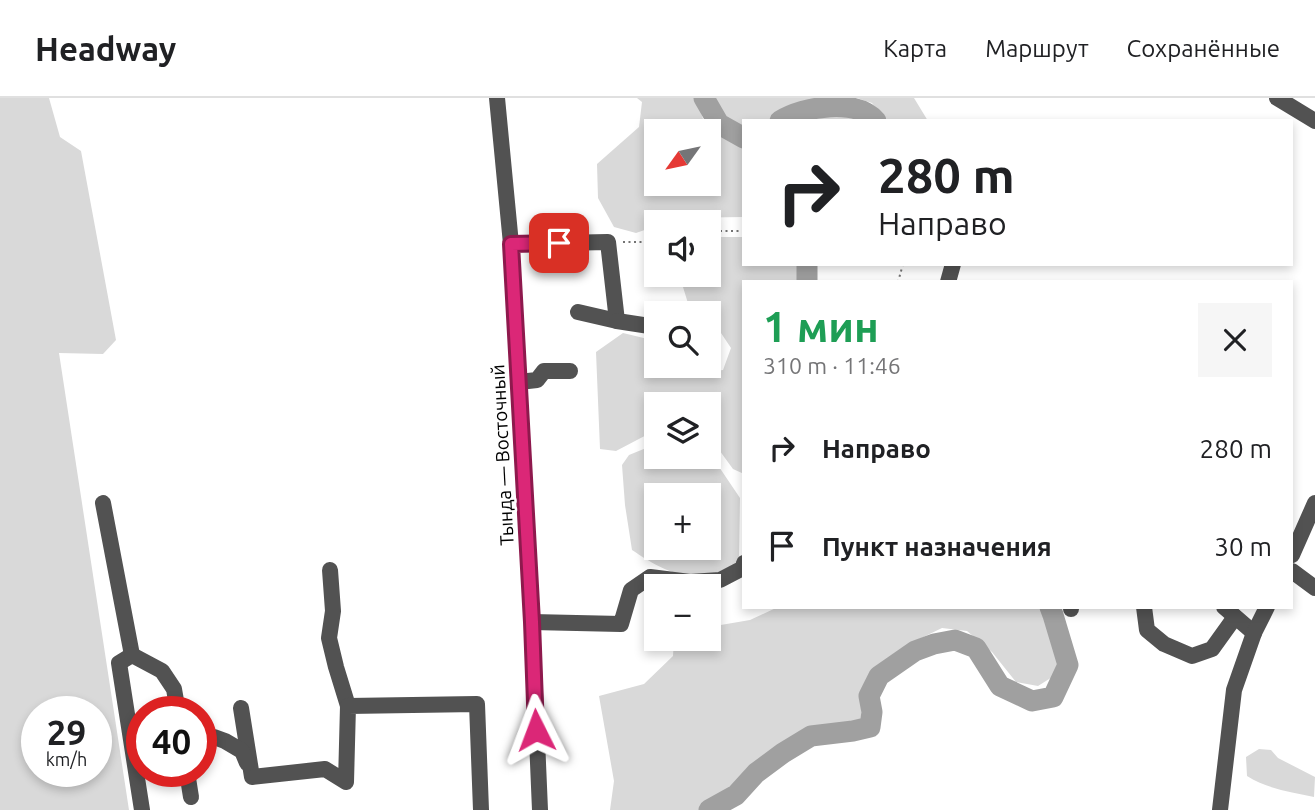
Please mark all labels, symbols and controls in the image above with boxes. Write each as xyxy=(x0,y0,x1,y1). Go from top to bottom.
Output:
text: Headway xyxy=(35,30,176,67)
text: Карта xyxy=(883,35,947,62)
text: Маршрут xyxy=(985,35,1089,62)
text: Сохранённые xyxy=(1127,35,1280,62)
north arrow xyxy=(644,119,721,196)
map controls xyxy=(644,119,721,651)
icon: right xyxy=(763,147,854,238)
text: 280 m xyxy=(878,147,1015,202)
text: Направо xyxy=(878,205,1007,241)
button: sound xyxy=(644,210,721,287)
pin xyxy=(529,213,589,273)
icon: arrive xyxy=(540,224,578,262)
button: search xyxy=(644,301,721,378)
text: 1 мин xyxy=(763,303,879,350)
button: close xyxy=(1198,303,1272,377)
text: 310 m · 11:46 xyxy=(763,353,901,378)
street label: Тында — Восточный xyxy=(486,364,518,546)
button: layers xyxy=(644,392,721,469)
icon: right xyxy=(763,429,801,467)
text: Направо xyxy=(822,434,931,463)
text: 280 m xyxy=(1200,434,1272,463)
button: + xyxy=(644,483,721,560)
icon: arrive xyxy=(763,527,801,565)
text: Пункт назначения xyxy=(822,532,1052,561)
text: 30 m xyxy=(1214,532,1272,561)
button: − xyxy=(644,574,721,651)
position arrow xyxy=(499,693,573,767)
speed limit sign: 40 xyxy=(126,696,217,787)
text: 29 xyxy=(47,712,86,752)
text: km/h xyxy=(46,749,87,769)

